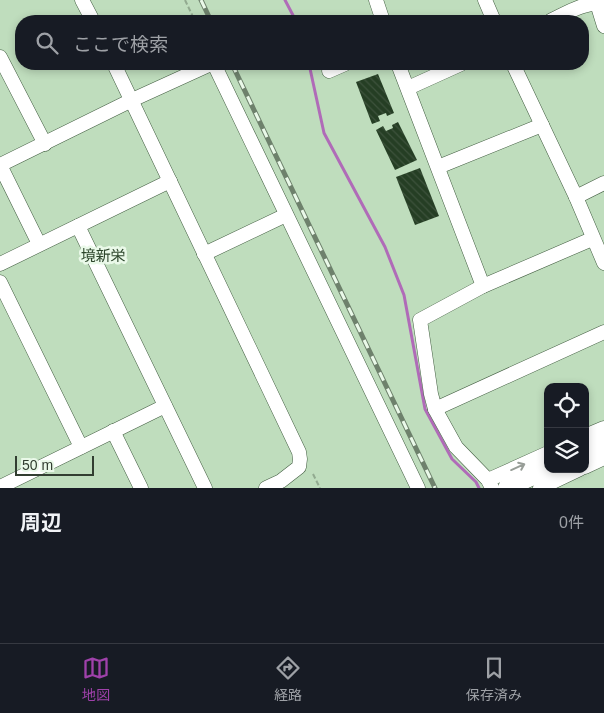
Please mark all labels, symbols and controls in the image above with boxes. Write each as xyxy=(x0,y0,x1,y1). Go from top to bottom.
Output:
search box xyxy=(15,15,589,70)
icon: search xyxy=(33,29,61,57)
text: ここで検索 xyxy=(73,34,168,55)
district label: 境新栄 xyxy=(80,247,126,264)
map controls xyxy=(544,383,589,473)
button: locate xyxy=(544,383,589,428)
button: layers xyxy=(544,428,589,473)
scale bar xyxy=(15,453,94,476)
text: 50 m xyxy=(22,457,53,473)
one-way arrow xyxy=(510,461,525,471)
text: 周辺 xyxy=(20,511,62,534)
text: 0件 xyxy=(559,514,584,531)
tab: 地図 xyxy=(82,654,110,704)
tab: 経路 xyxy=(274,654,302,704)
tab: 保存済み xyxy=(466,654,522,704)

